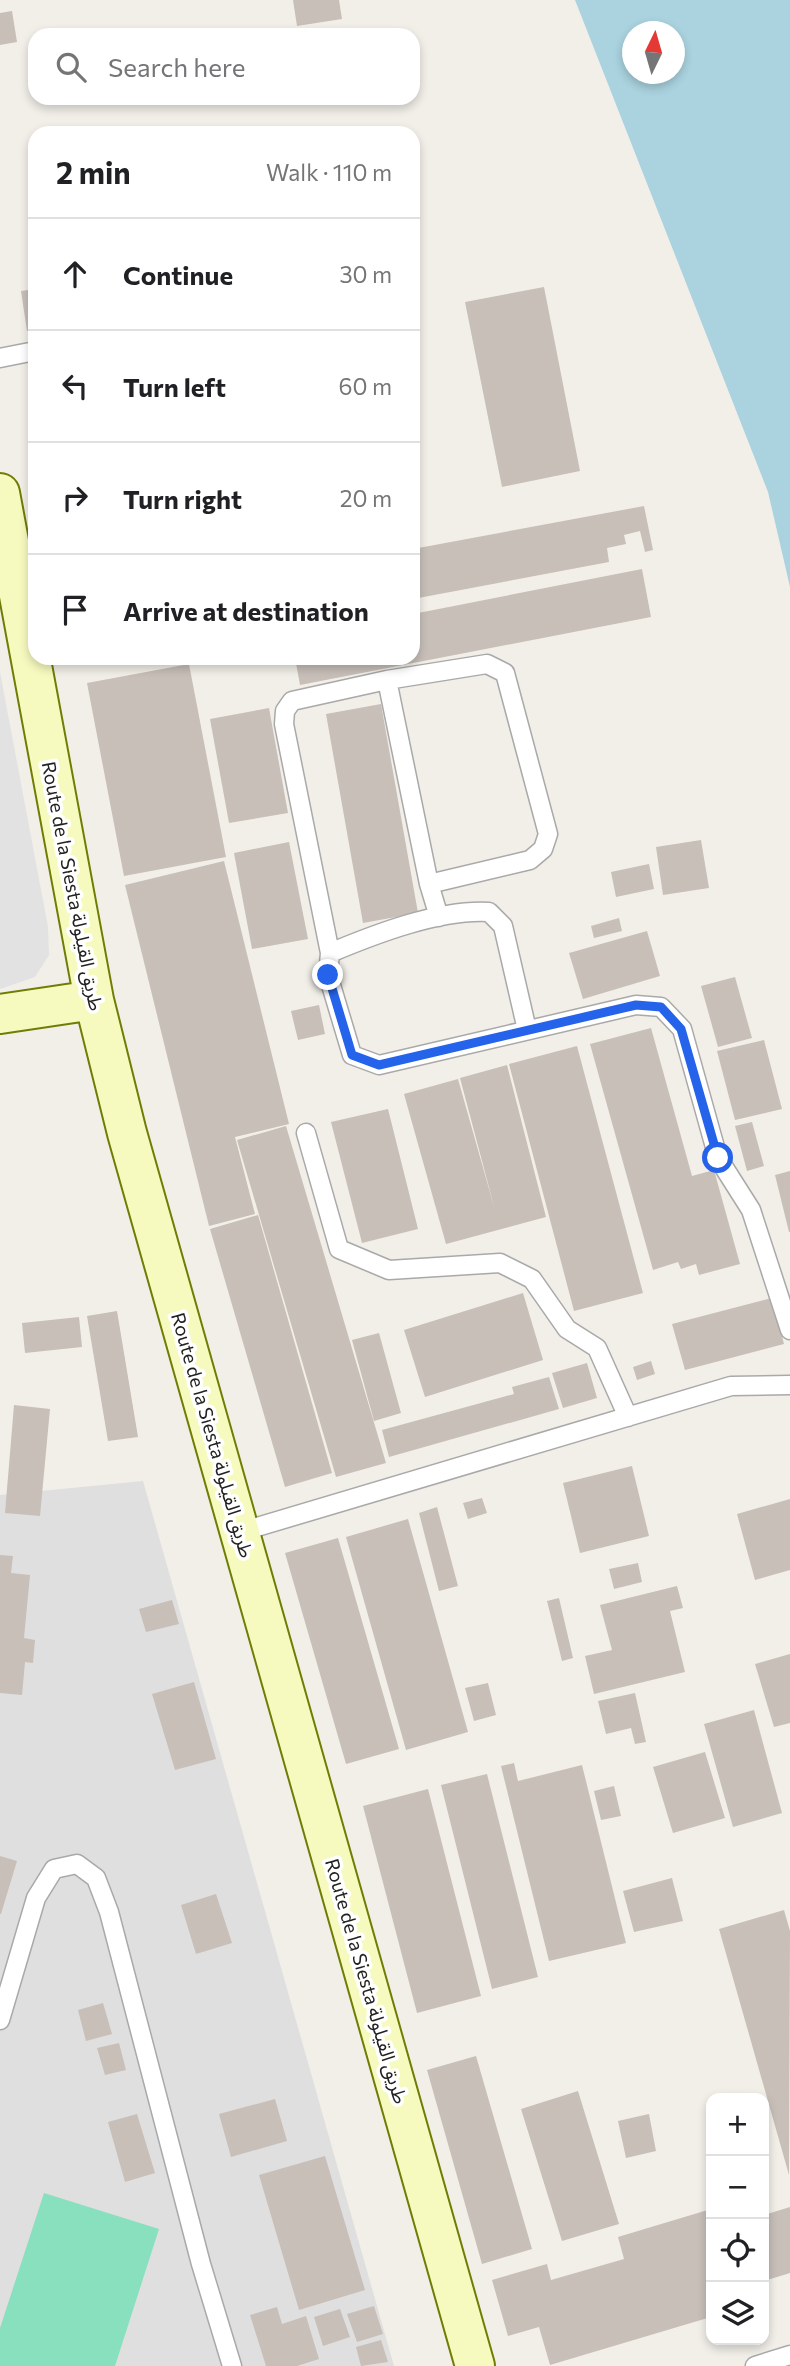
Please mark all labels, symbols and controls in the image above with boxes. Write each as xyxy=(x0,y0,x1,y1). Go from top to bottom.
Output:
north arrow xyxy=(622,21,685,84)
search box xyxy=(28,28,420,105)
icon: search xyxy=(52,48,90,86)
text: Search here xyxy=(108,51,246,82)
text: 2 min xyxy=(56,153,131,190)
text: Walk · 110 m xyxy=(266,158,392,186)
icon: ahead xyxy=(56,255,94,293)
text: Continue xyxy=(123,259,233,290)
text: 30 m xyxy=(339,260,392,288)
icon: left xyxy=(56,367,94,405)
text: Turn left xyxy=(123,371,226,402)
text: 60 m xyxy=(339,372,392,400)
icon: right xyxy=(56,479,94,517)
text: Turn right xyxy=(123,483,242,514)
text: 20 m xyxy=(340,484,392,512)
icon: arrive xyxy=(56,591,94,629)
text: Arrive at destination xyxy=(123,595,369,626)
street label: Route de la Siesta طريق القيلولة xyxy=(37,759,109,1013)
route end xyxy=(312,959,343,990)
route start xyxy=(702,1142,733,1173)
street label: Route de la Siesta طريق القيلولة xyxy=(166,1310,259,1561)
street label: Route de la Siesta طريق القيلولة xyxy=(320,1856,413,2107)
map controls xyxy=(706,2093,769,2345)
button: + xyxy=(706,2093,769,2156)
button: − xyxy=(706,2156,769,2219)
button: locate xyxy=(706,2219,769,2282)
button: layers xyxy=(706,2282,769,2345)

